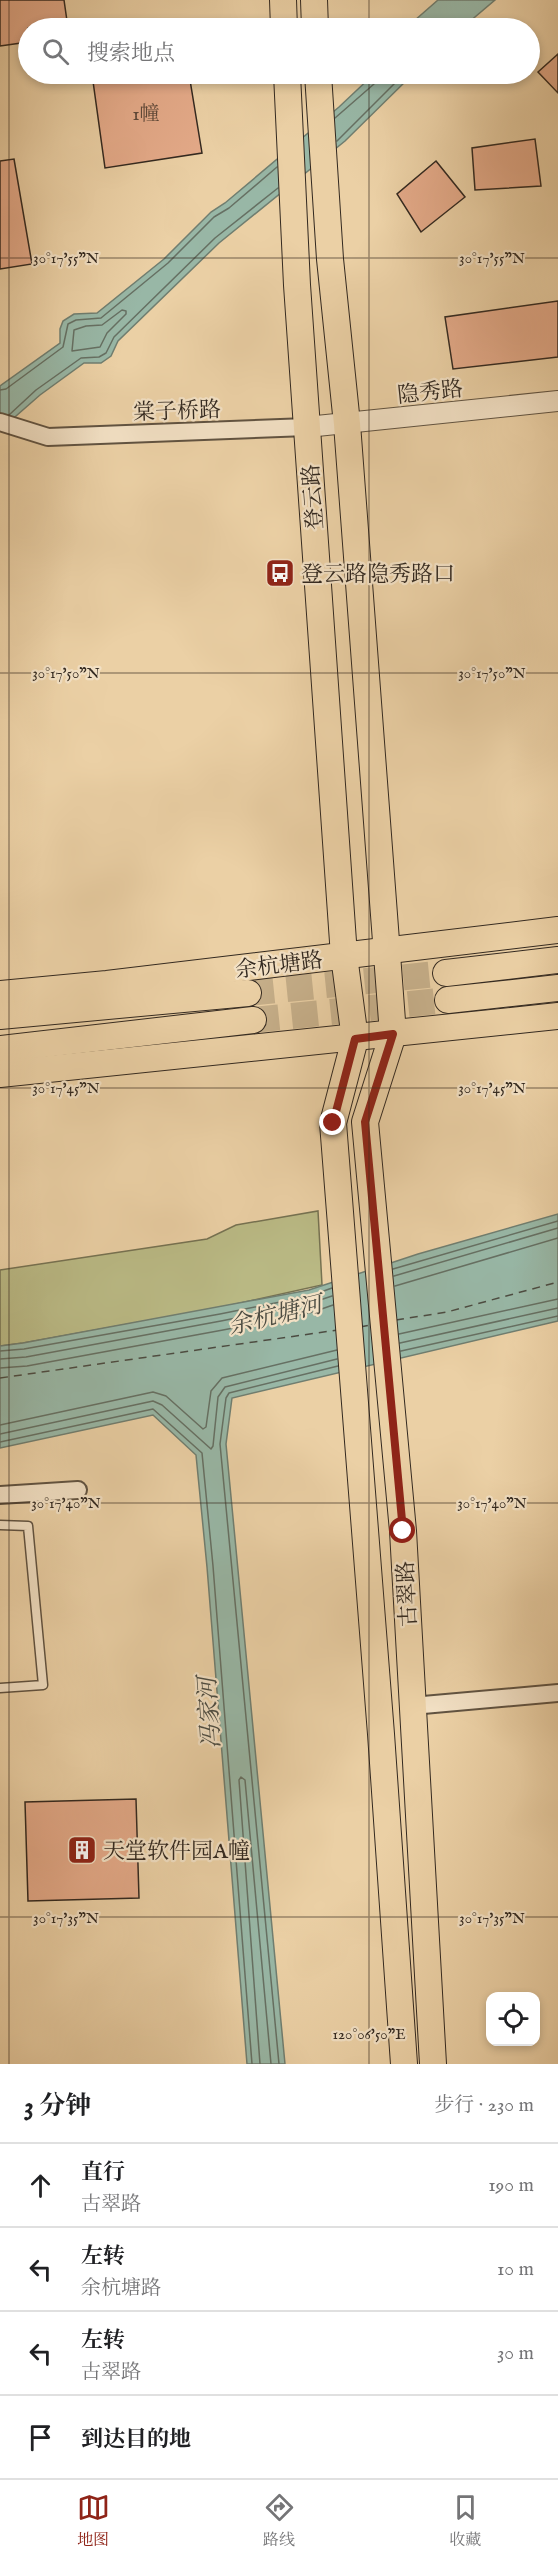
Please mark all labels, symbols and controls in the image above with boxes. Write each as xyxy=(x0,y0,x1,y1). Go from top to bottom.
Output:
search box xyxy=(18,18,540,84)
icon: search xyxy=(39,35,72,68)
text: 搜索地点 xyxy=(87,40,175,68)
house number: 1幢 xyxy=(132,102,160,127)
text: 30°17'55"N xyxy=(33,249,99,268)
text: 30°17'55"N xyxy=(459,249,525,268)
street label: 隐秀路 xyxy=(396,376,464,410)
street label: 棠子桥路 xyxy=(133,396,222,428)
street label: 登云路 xyxy=(298,463,330,531)
bus stop icon: 登云路隐秀路口 xyxy=(264,557,296,589)
place label: 登云路隐秀路口 xyxy=(301,561,455,589)
text: 30°17'50"N xyxy=(32,664,100,683)
text: 30°17'50"N xyxy=(458,664,526,683)
street label: 余杭塘路 xyxy=(234,947,325,985)
text: 30°17'45"N xyxy=(32,1079,100,1098)
text: 30°17'45"N xyxy=(458,1079,526,1098)
route end xyxy=(319,1109,345,1135)
water label: 余杭塘河 xyxy=(225,1289,330,1343)
text: 30°17'40"N xyxy=(31,1494,101,1513)
text: 30°17'40"N xyxy=(457,1494,527,1513)
route start xyxy=(389,1517,415,1543)
street label: 古翠路 xyxy=(392,1560,424,1628)
water label: 冯家河 xyxy=(192,1672,228,1750)
building icon: 天堂软件园A幢 xyxy=(66,1834,98,1866)
place label: 天堂软件园A幢 xyxy=(103,1838,250,1866)
text: 30°17'35"N xyxy=(33,1909,99,1928)
text: 30°17'35"N xyxy=(459,1909,525,1928)
map controls xyxy=(486,1992,540,2046)
button: locate xyxy=(486,1992,540,2046)
text: 120°06'50"E xyxy=(332,2025,406,2044)
text: 3 分钟 xyxy=(24,2090,91,2123)
text: 步行 · 230 m xyxy=(434,2093,534,2118)
text: 直行 xyxy=(81,2159,125,2187)
icon: ahead xyxy=(24,2169,57,2202)
text: 190 m xyxy=(488,2173,534,2198)
text: 古翠路 xyxy=(81,2192,141,2217)
text: 左转 xyxy=(81,2243,125,2271)
icon: left xyxy=(24,2253,57,2286)
text: 10 m xyxy=(497,2257,534,2282)
text: 余杭塘路 xyxy=(81,2276,161,2301)
text: 左转 xyxy=(81,2327,125,2355)
icon: left xyxy=(24,2337,57,2370)
text: 30 m xyxy=(497,2341,534,2366)
text: 古翠路 xyxy=(81,2360,141,2385)
icon: arrive xyxy=(24,2421,57,2454)
text: 到达目的地 xyxy=(81,2426,191,2454)
tab: 地图 xyxy=(77,2491,110,2551)
tab: 路线 xyxy=(263,2491,296,2551)
tab: 收藏 xyxy=(449,2491,482,2551)

